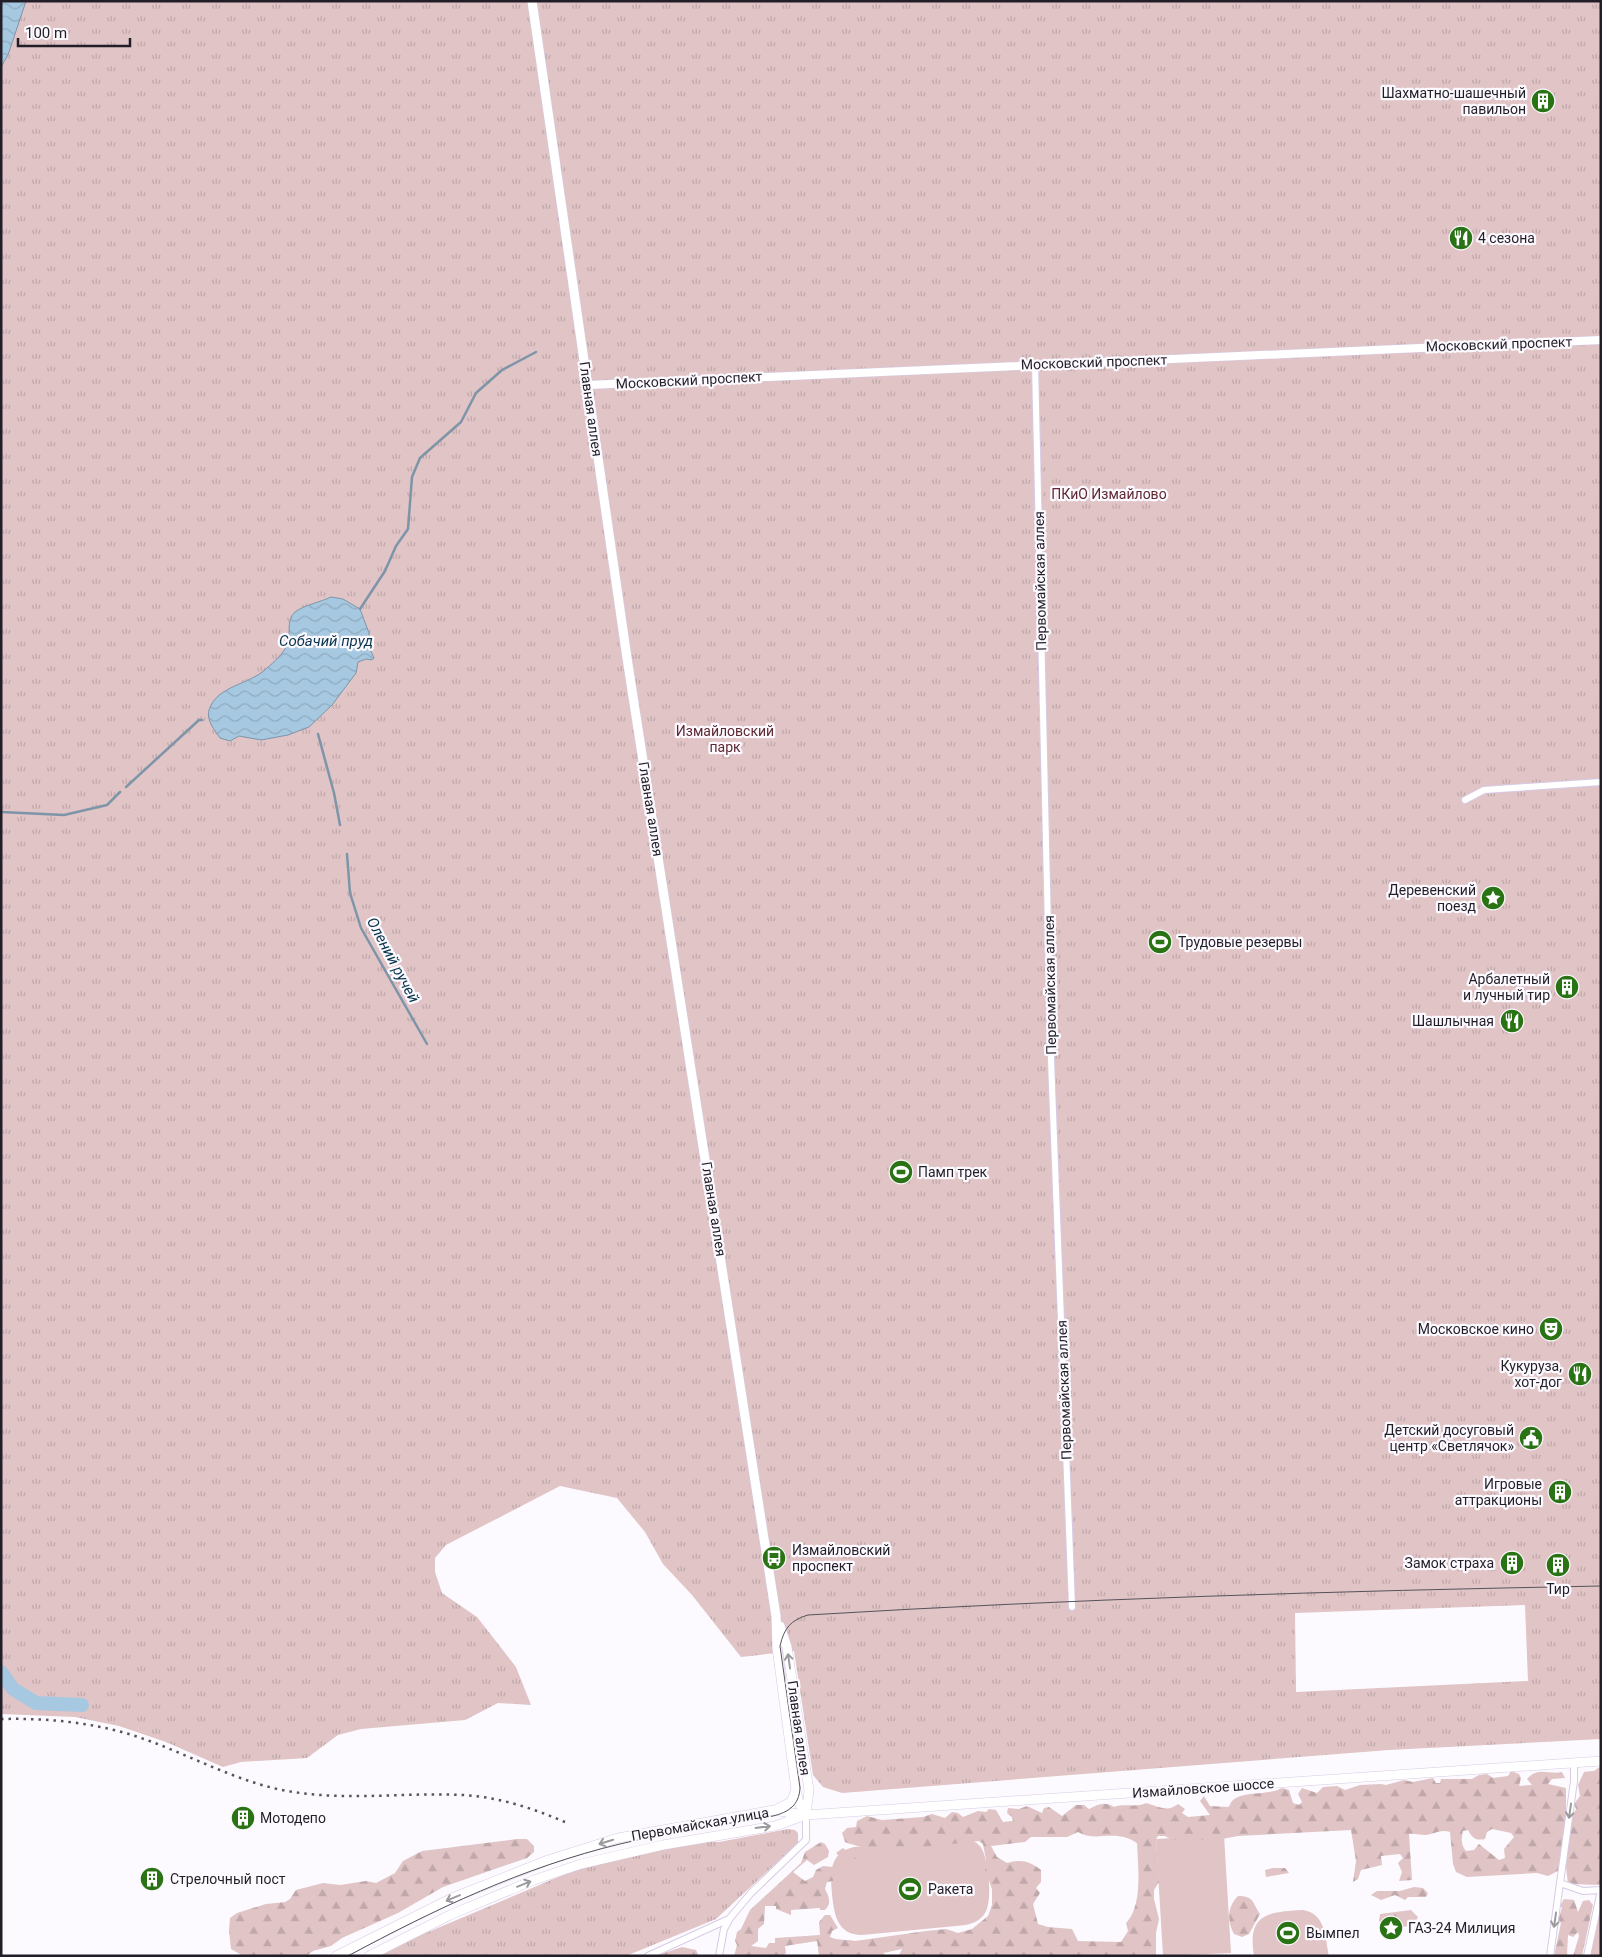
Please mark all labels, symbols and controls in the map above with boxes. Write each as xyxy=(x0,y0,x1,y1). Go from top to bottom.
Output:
scale bar xyxy=(18,15,130,47)
text: 100 m xyxy=(25,24,67,42)
place label: Шахматно-шашечный павильон xyxy=(1381,85,1526,117)
building icon: Шахматно-шашечный павильон xyxy=(1530,88,1556,114)
restaurant icon: 4 сезона xyxy=(1448,225,1474,251)
place label: 4 сезона xyxy=(1478,230,1535,246)
street label: Московский проспект xyxy=(1425,333,1573,355)
street label: Московский проспект xyxy=(1020,351,1168,373)
street label: Главная аллея xyxy=(576,361,606,457)
street label: Московский проспект xyxy=(615,368,763,392)
park label: ПКиО Измайлово xyxy=(1051,486,1167,502)
street label: Первомайская аллея xyxy=(1031,511,1049,651)
water label: Собачий пруд xyxy=(279,632,373,650)
park label: Измайловский парк xyxy=(676,723,774,755)
street label: Главная аллея xyxy=(636,761,666,857)
place label: Деревенский поезд xyxy=(1388,882,1477,914)
place icon: Деревенский поезд xyxy=(1480,885,1506,911)
water label: Олений ручей xyxy=(363,914,423,1006)
street label: Первомайская аллея xyxy=(1041,915,1059,1055)
sports icon: Трудовые резервы xyxy=(1147,929,1173,955)
place label: Трудовые резервы xyxy=(1178,934,1302,950)
place label: Арбалетный и лучный тир xyxy=(1463,971,1550,1003)
building icon: Арбалетный и лучный тир xyxy=(1554,974,1580,1000)
restaurant icon: Шашлычная xyxy=(1499,1008,1525,1034)
place label: Шашлычная xyxy=(1412,1013,1494,1029)
sports icon: Памп трек xyxy=(888,1159,914,1185)
street label: Главная аллея xyxy=(699,1161,729,1257)
place label: Памп трек xyxy=(918,1164,988,1180)
theatre icon: Московское кино xyxy=(1538,1316,1564,1342)
street label: Первомайская аллея xyxy=(1054,1320,1074,1460)
place label: Московское кино xyxy=(1418,1321,1534,1337)
place label: Кукуруза, хот-дог xyxy=(1501,1358,1562,1390)
restaurant icon: Кукуруза, хот-дог xyxy=(1567,1361,1593,1387)
place label: Детский досуговый центр «Светлячок» xyxy=(1384,1422,1514,1454)
public building icon: Детский досуговый центр «Светлячок» xyxy=(1518,1425,1544,1451)
place label: Игровые аттракционы xyxy=(1455,1476,1542,1508)
building icon: Игровые аттракционы xyxy=(1547,1479,1573,1505)
place label: Измайловский проспект xyxy=(792,1542,890,1574)
bus stop icon: Измайловский проспект xyxy=(761,1545,787,1571)
building icon: Замок страха xyxy=(1499,1550,1525,1576)
building icon: Тир xyxy=(1545,1552,1571,1578)
place label: Замок страха xyxy=(1405,1555,1494,1571)
place label: Тир xyxy=(1546,1581,1570,1597)
one-way arrow xyxy=(784,1654,794,1670)
street label: Главная аллея xyxy=(784,1680,814,1776)
street label: Измайловское шоссе xyxy=(1131,1775,1275,1801)
one-way arrow xyxy=(1565,1802,1575,1818)
street label: Первомайская улица xyxy=(630,1804,770,1844)
building icon: Мотодепо xyxy=(230,1805,256,1831)
place label: Мотодепо xyxy=(260,1810,326,1826)
one-way arrow xyxy=(755,1822,771,1832)
one-way arrow xyxy=(598,1838,614,1848)
building icon: Стрелочный пост xyxy=(139,1866,165,1892)
place label: Стрелочный пост xyxy=(170,1871,286,1887)
sports icon: Ракета xyxy=(897,1876,923,1902)
one-way arrow xyxy=(517,1879,532,1888)
place label: Ракета xyxy=(928,1881,973,1897)
one-way arrow xyxy=(446,1893,461,1903)
one-way arrow xyxy=(1550,1911,1560,1927)
place icon: ГАЗ-24 Милиция xyxy=(1378,1915,1404,1941)
sports icon: Вымпел xyxy=(1275,1920,1301,1946)
place label: ГАЗ-24 Милиция xyxy=(1408,1920,1516,1936)
place label: Вымпел xyxy=(1306,1925,1360,1941)

